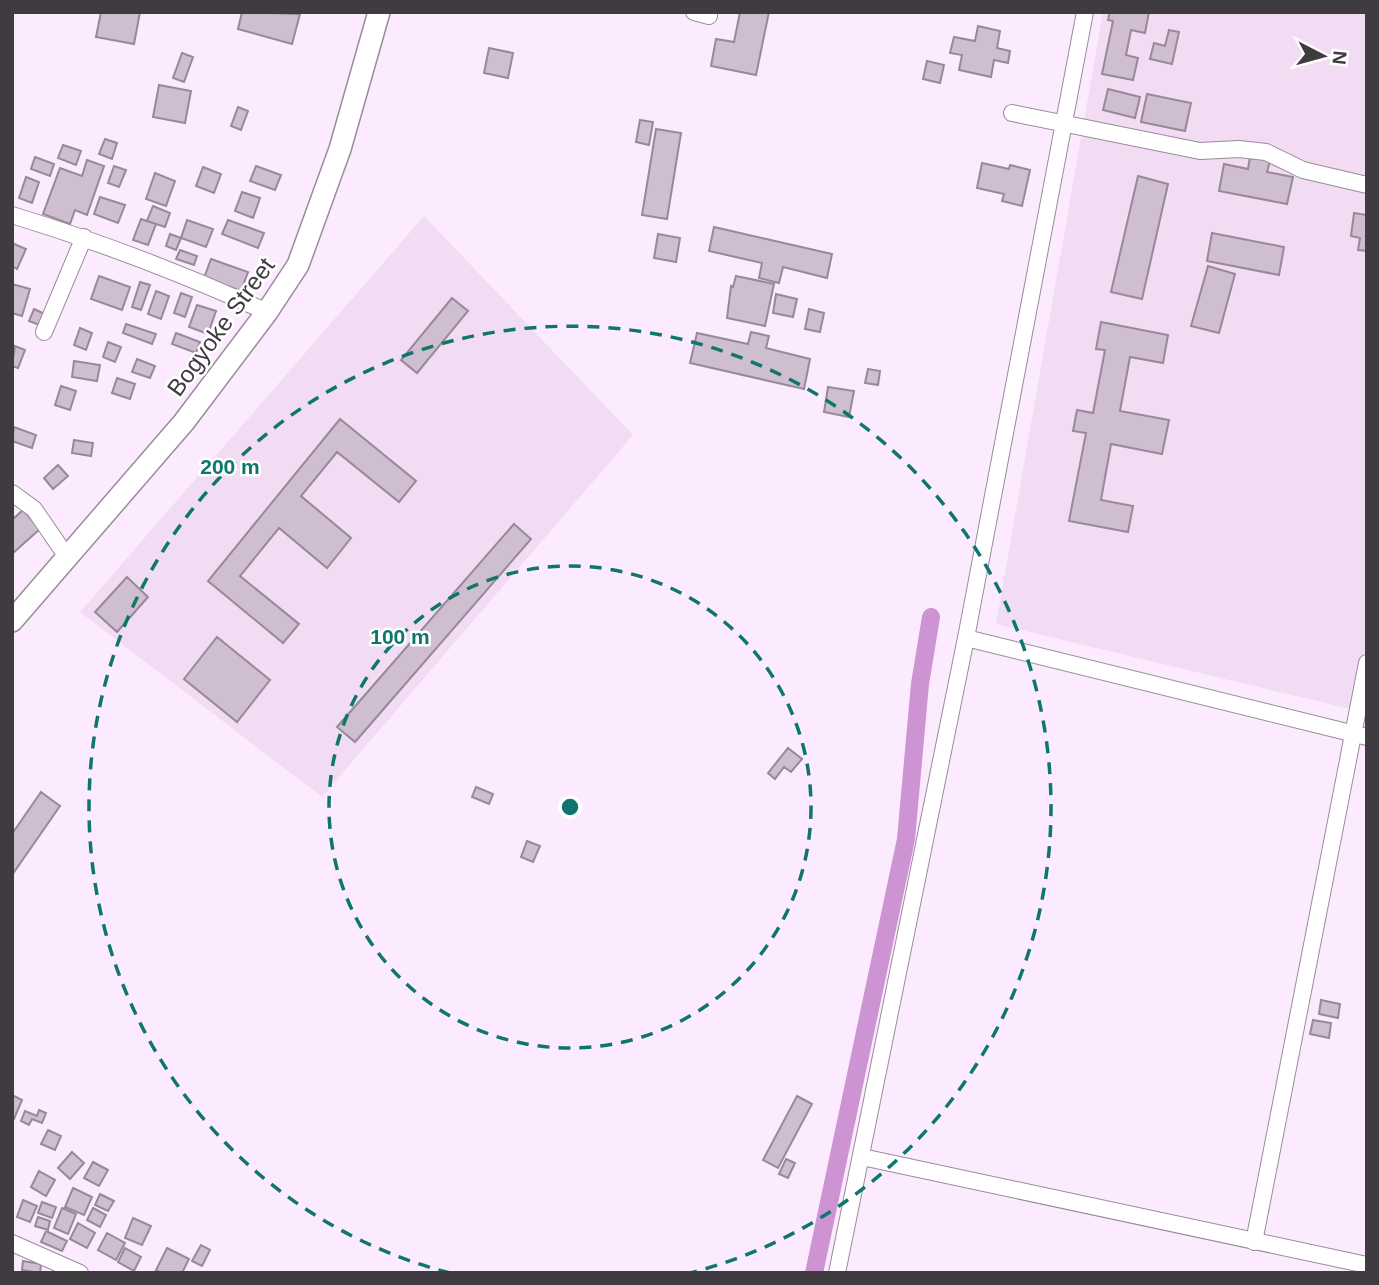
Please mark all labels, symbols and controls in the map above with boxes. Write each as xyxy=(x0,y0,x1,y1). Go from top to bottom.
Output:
north arrow xyxy=(1288,21,1358,91)
text: N xyxy=(1328,50,1351,66)
street label: Bogyoke Street xyxy=(161,252,280,401)
text: 200 m xyxy=(200,455,260,478)
text: 100 m xyxy=(370,625,430,648)
centre of rings xyxy=(558,795,582,819)

